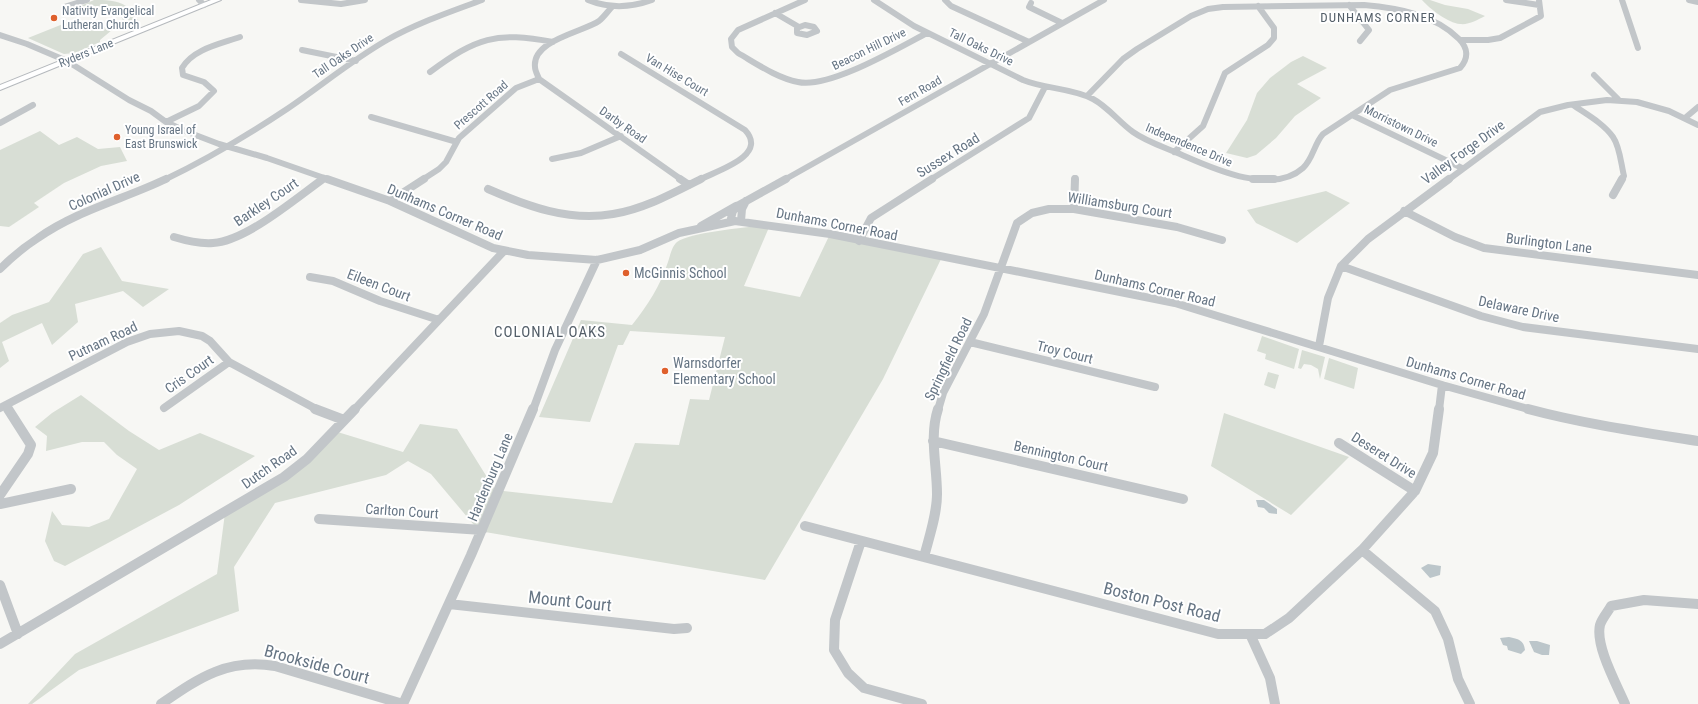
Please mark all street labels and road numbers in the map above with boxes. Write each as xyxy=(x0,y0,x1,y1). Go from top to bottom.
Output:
street label: Beacon Hill Drive xyxy=(830,25,909,73)
street label: Tall Oaks Drive xyxy=(946,25,1016,69)
street label: Tall Oaks Drive xyxy=(310,30,376,81)
street label: Ryders Lane xyxy=(57,36,116,70)
street label: Van Hise Court xyxy=(643,51,711,99)
street label: Fern Road xyxy=(896,73,944,109)
street label: Prescott Road xyxy=(451,78,511,132)
street label: Morristown Drive xyxy=(1362,102,1441,150)
street label: Darby Road xyxy=(597,104,649,146)
street label: Valley Forge Drive xyxy=(1418,116,1508,187)
street label: Independence Drive xyxy=(1143,120,1235,170)
street label: Sussex Road xyxy=(914,129,982,181)
street label: Colonial Drive xyxy=(66,168,142,214)
street label: Barkley Court xyxy=(231,175,301,229)
street label: Dunhams Corner Road xyxy=(385,181,505,243)
street label: Williamsburg Court xyxy=(1067,189,1173,221)
street label: Dunhams Corner Road xyxy=(775,204,899,244)
street label: Burlington Lane xyxy=(1505,230,1593,256)
street label: Eileen Court xyxy=(345,266,413,304)
street label: Dunhams Corner Road xyxy=(1093,266,1217,310)
street label: Delaware Drive xyxy=(1477,293,1561,325)
street label: Springfield Road xyxy=(921,315,975,403)
street label: Putnam Road xyxy=(66,318,140,364)
street label: Troy Court xyxy=(1035,337,1095,367)
street label: Cris Court xyxy=(162,352,216,396)
street label: Dunhams Corner Road xyxy=(1405,353,1527,403)
street label: Deseret Drive xyxy=(1349,429,1420,481)
street label: Hardenburg Lane xyxy=(464,430,516,524)
street label: Bennington Court xyxy=(1012,437,1110,475)
street label: Dutch Road xyxy=(238,442,300,492)
street label: Carlton Court xyxy=(365,500,439,522)
street label: Boston Post Road xyxy=(1101,578,1223,626)
street label: Mount Court xyxy=(527,587,613,615)
street label: Brookside Court xyxy=(262,640,372,688)

